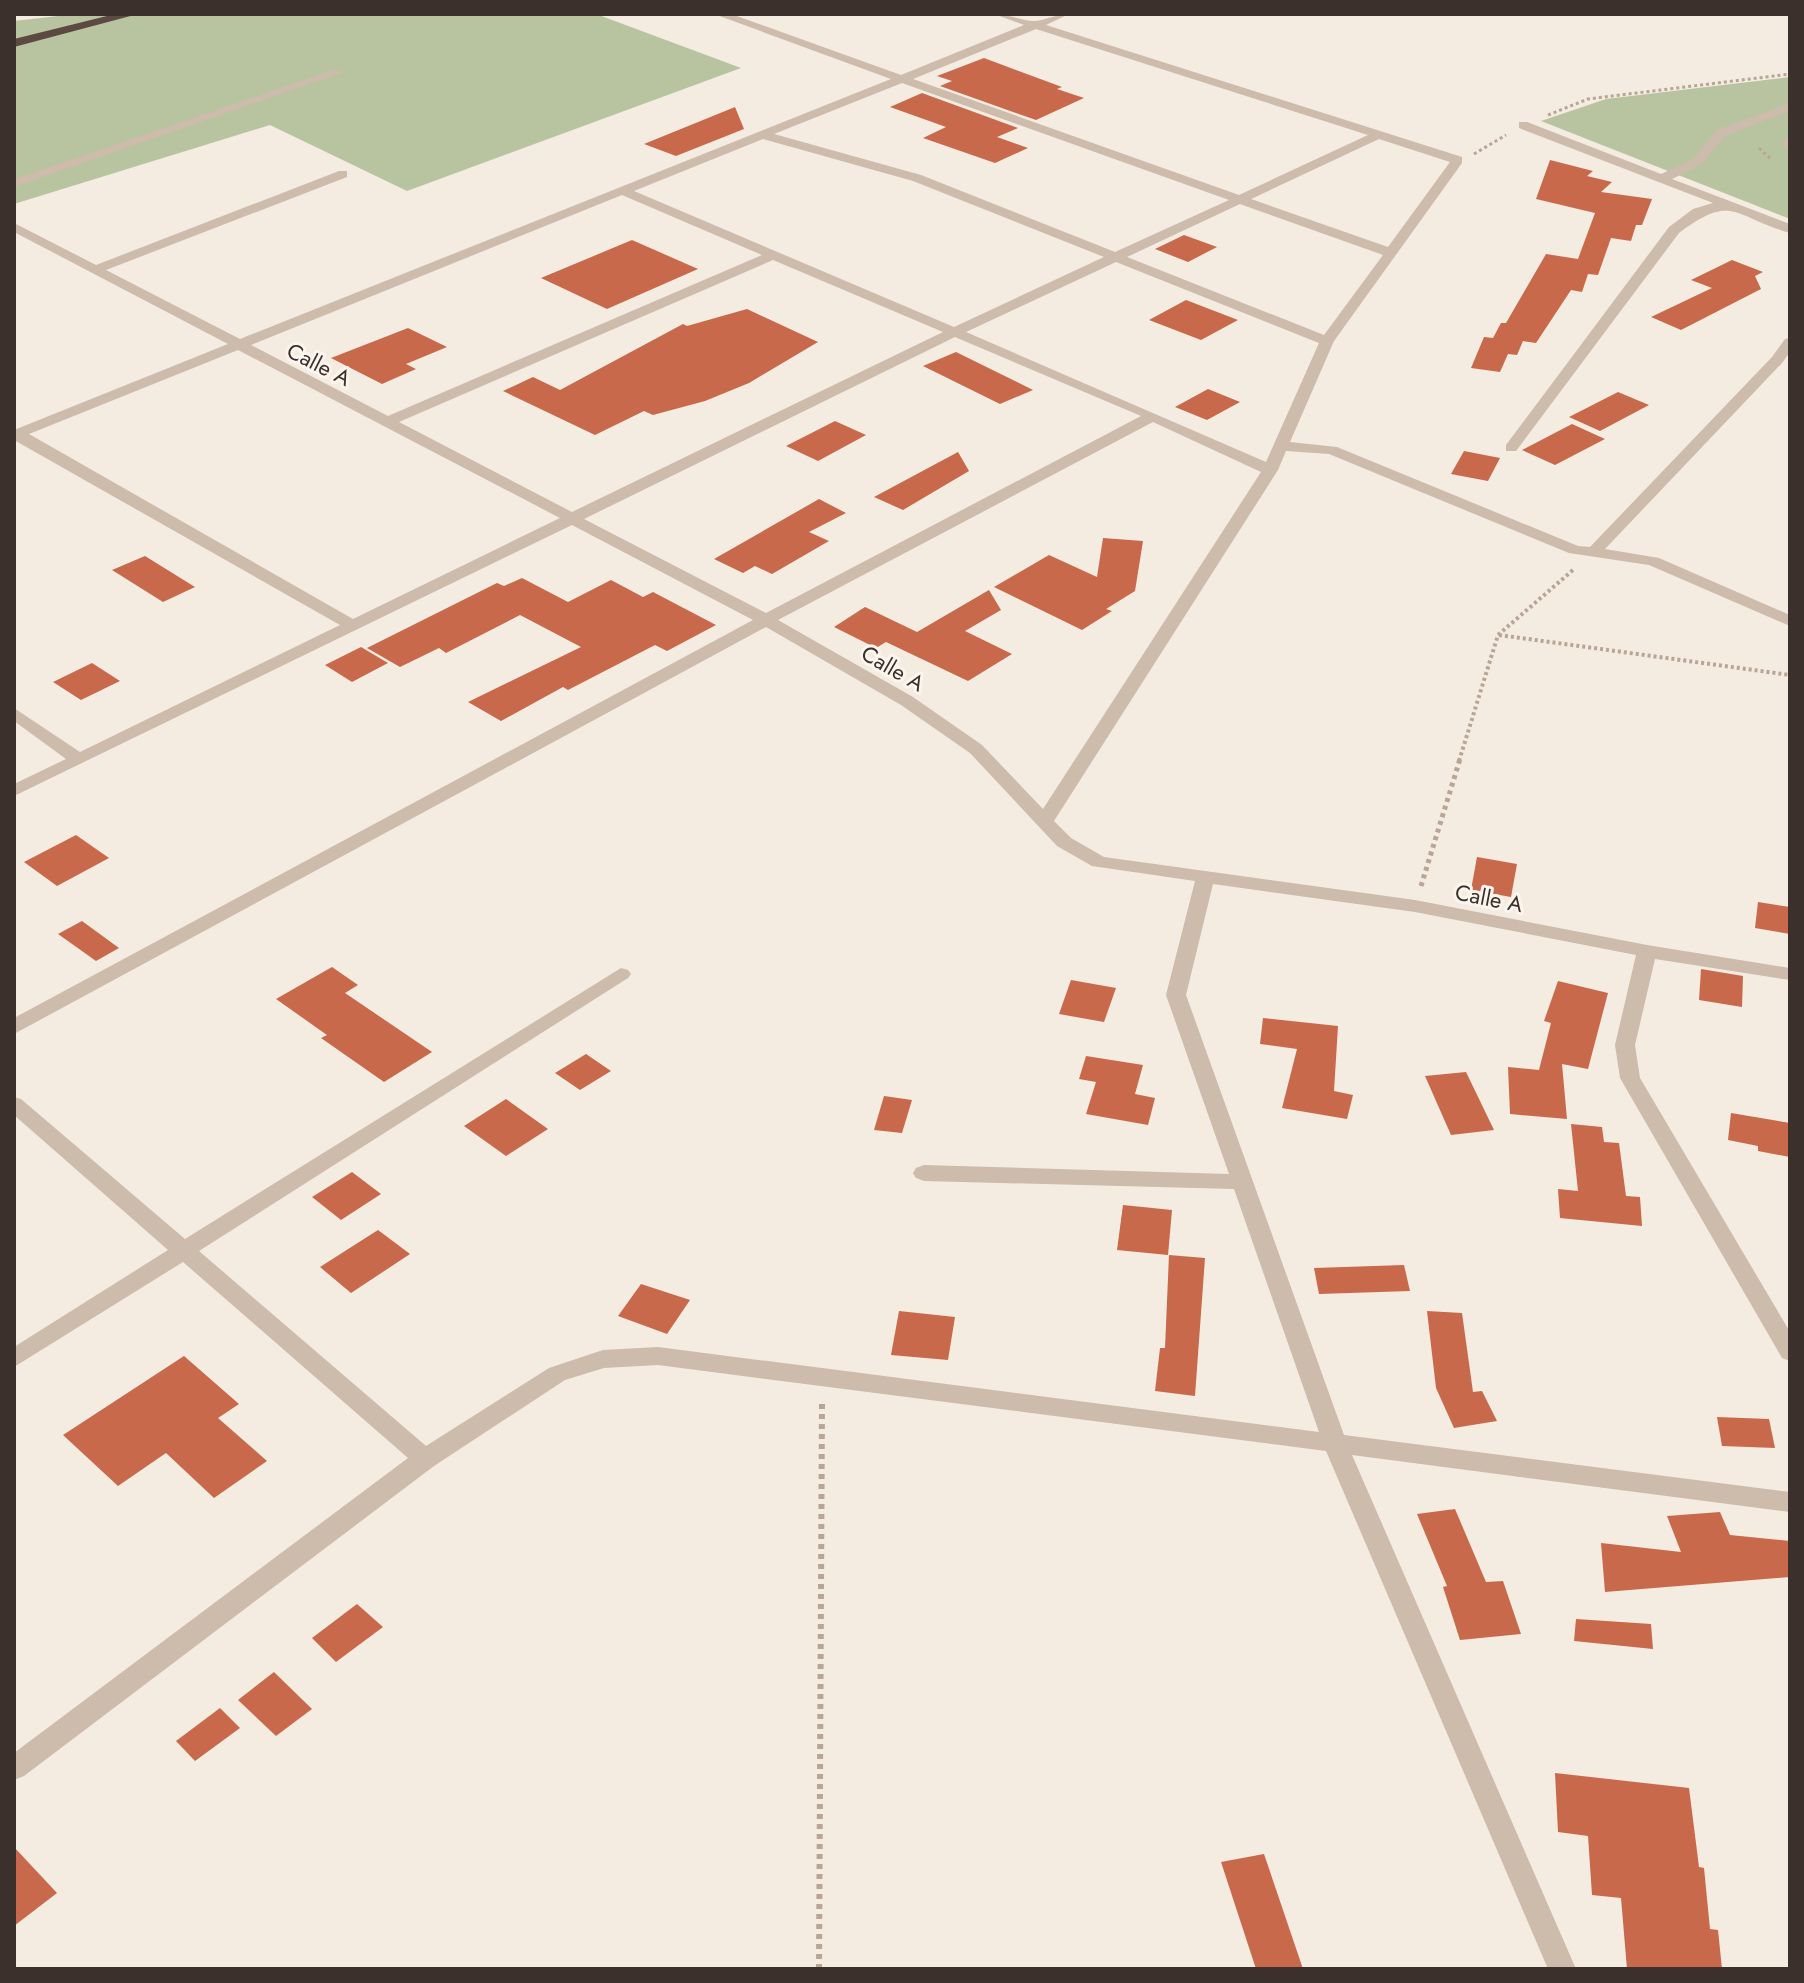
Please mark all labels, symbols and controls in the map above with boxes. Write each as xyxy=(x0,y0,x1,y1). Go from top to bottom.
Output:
street label: Calle A xyxy=(281,334,357,394)
street label: Calle A xyxy=(855,637,931,699)
street label: Calle A xyxy=(1452,876,1526,920)

